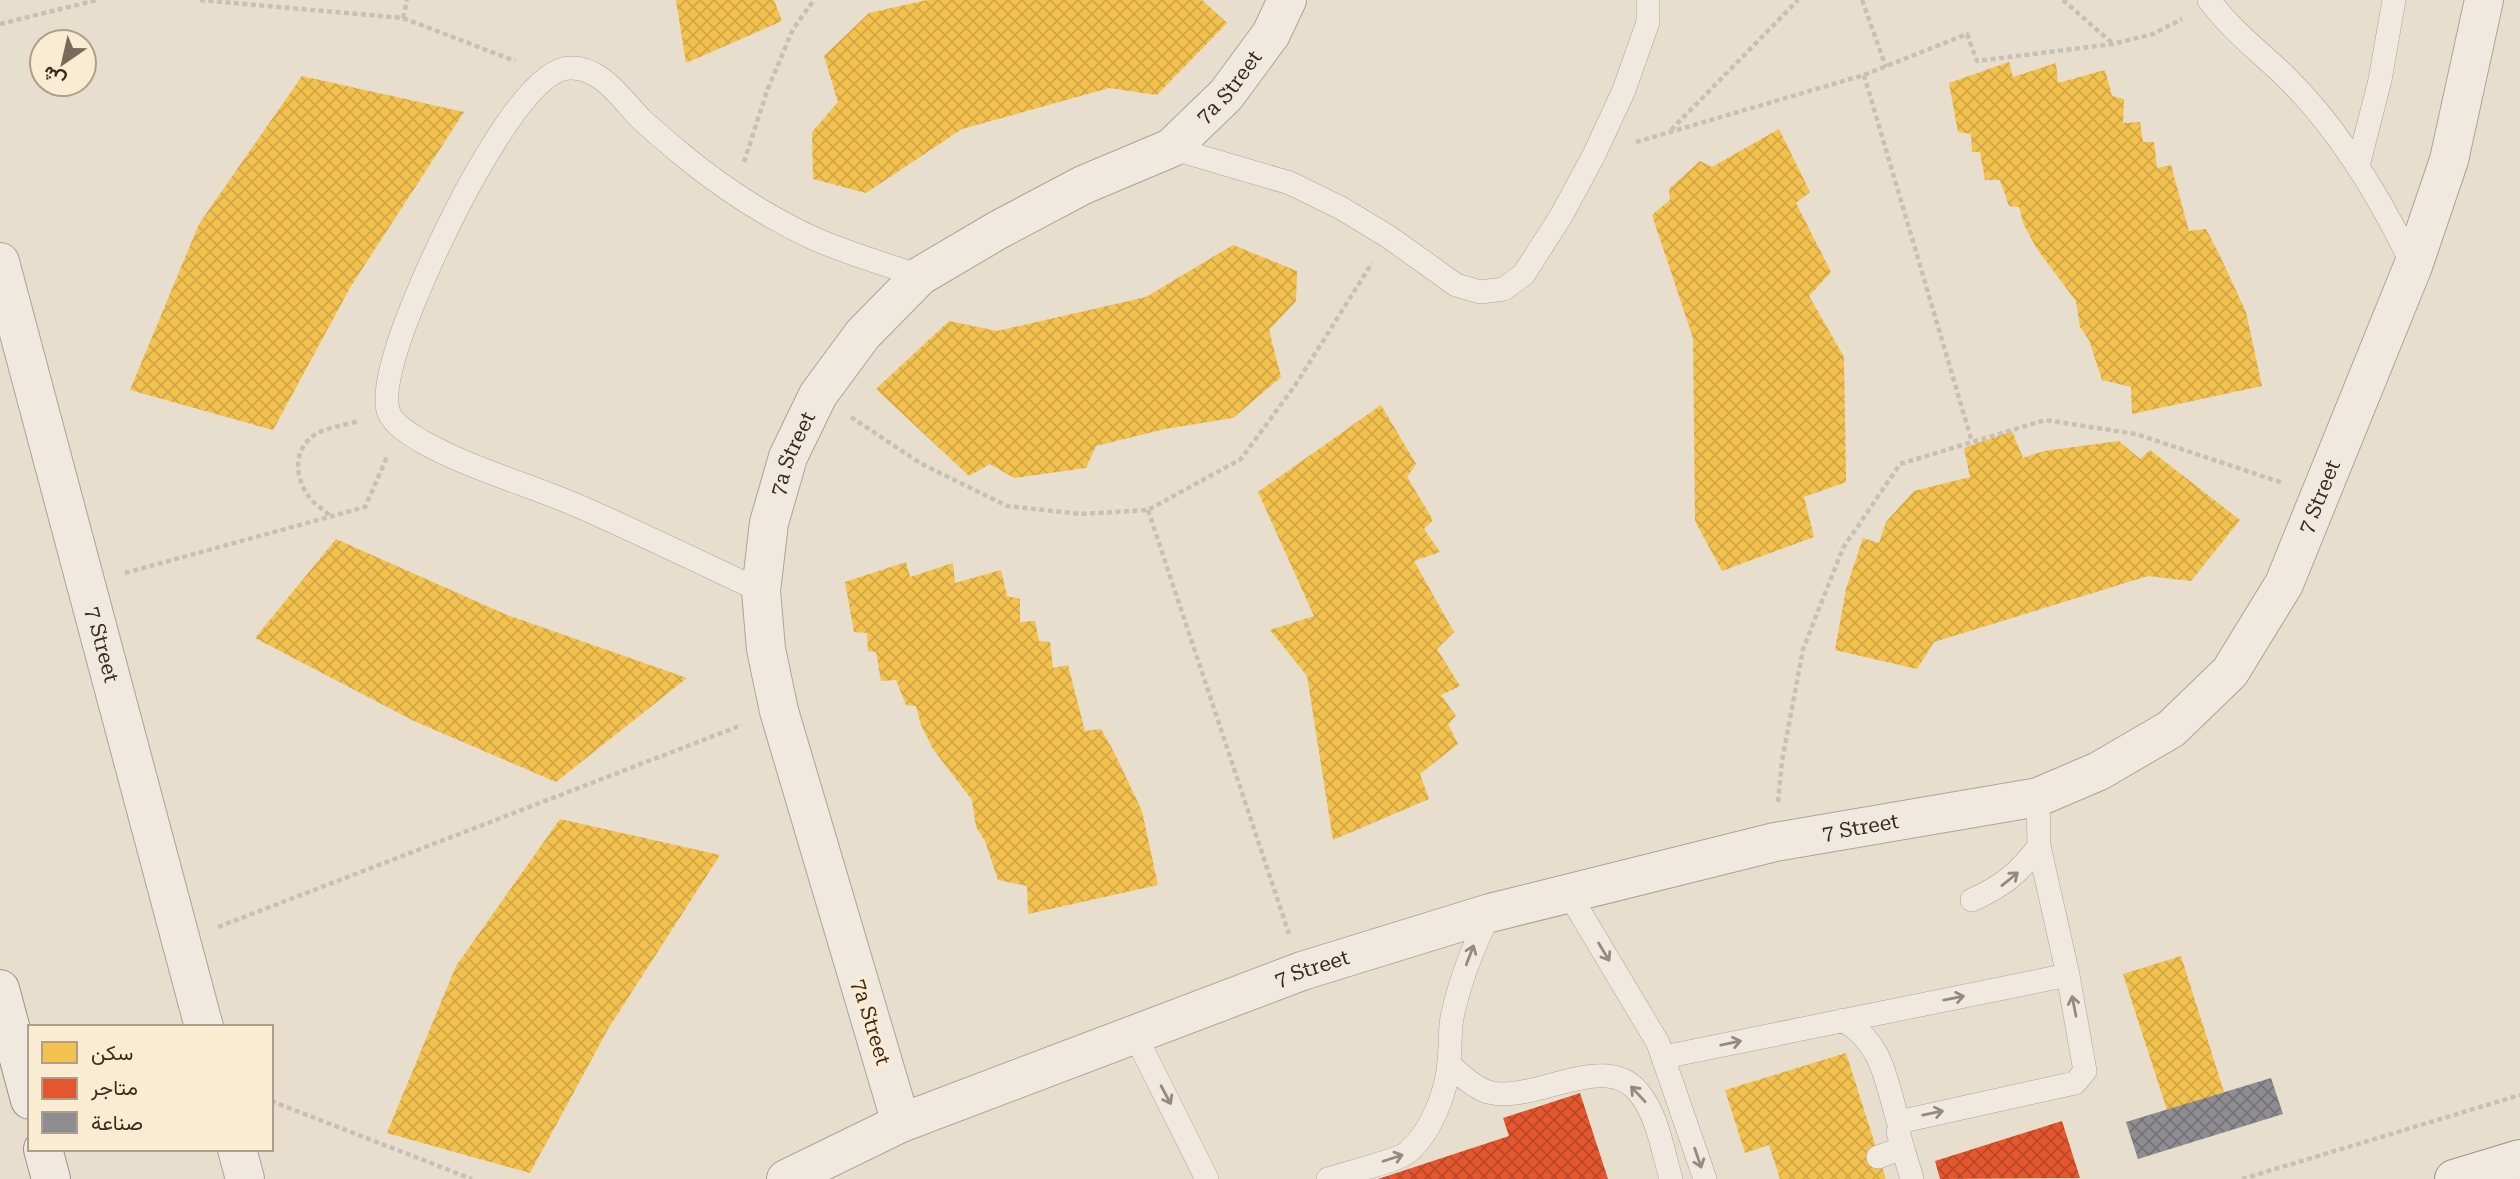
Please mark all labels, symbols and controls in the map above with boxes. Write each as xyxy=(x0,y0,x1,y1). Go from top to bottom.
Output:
north arrow xyxy=(28,28,98,98)
street label: 7a Street xyxy=(1192,46,1267,129)
text: ش xyxy=(38,61,70,93)
street label: 7a Street xyxy=(765,408,820,499)
street label: 7 Street xyxy=(2294,456,2345,537)
street label: 7 Street xyxy=(80,604,124,685)
street label: 7 Street xyxy=(1820,809,1901,846)
one-way arrow xyxy=(2001,871,2019,886)
one-way arrow xyxy=(1597,942,1611,962)
street label: 7 Street xyxy=(1271,945,1352,992)
one-way arrow xyxy=(1465,945,1478,966)
street label: 7a Street xyxy=(847,976,895,1068)
one-way arrow xyxy=(1942,991,1965,1004)
one-way arrow xyxy=(2066,995,2080,1018)
legend xyxy=(28,1025,273,1151)
one-way arrow xyxy=(1719,1036,1742,1050)
text: سكن xyxy=(91,1041,133,1065)
text: متاجر xyxy=(90,1076,138,1101)
one-way arrow xyxy=(1160,1084,1174,1105)
one-way arrow xyxy=(1630,1085,1646,1103)
one-way arrow xyxy=(1921,1106,1944,1120)
text: صناعة xyxy=(91,1111,143,1135)
one-way arrow xyxy=(1693,1146,1705,1168)
one-way arrow xyxy=(1381,1151,1403,1164)

